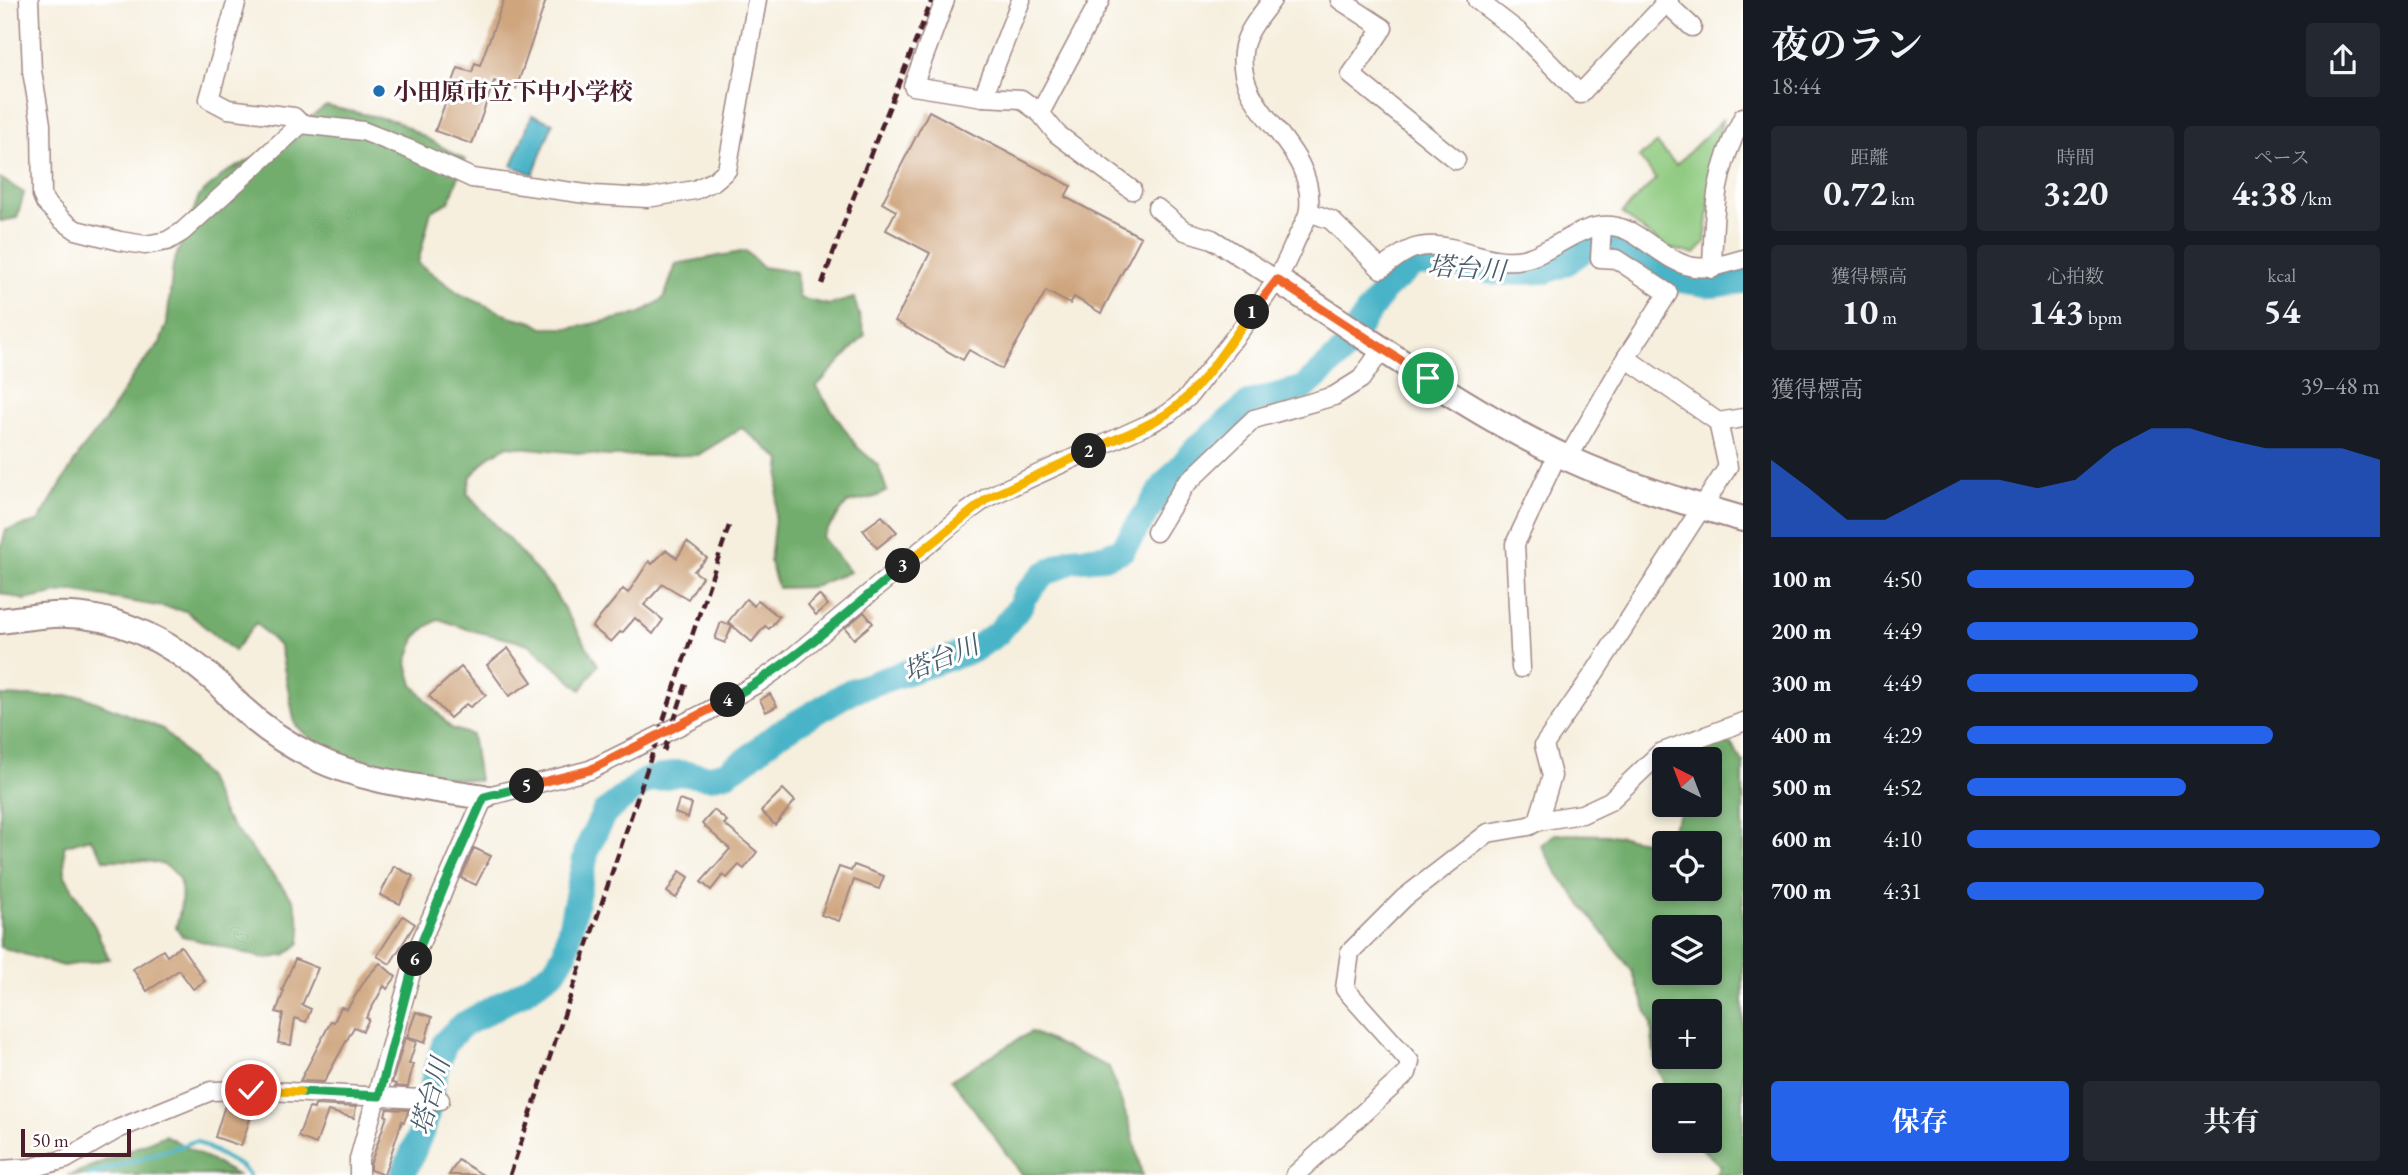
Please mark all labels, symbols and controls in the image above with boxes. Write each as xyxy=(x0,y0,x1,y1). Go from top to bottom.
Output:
text: 夜のラン xyxy=(1771,20,1923,69)
button: share xyxy=(2306,23,2380,97)
text: 18:44 xyxy=(1771,71,1821,101)
place label: 小田原市立下中小学校 xyxy=(393,76,633,107)
marker: 小田原市立下中小学校 xyxy=(371,83,387,99)
text: 距離 xyxy=(1850,145,1888,170)
text: 時間 xyxy=(2056,145,2095,170)
text: ペース xyxy=(2254,145,2310,170)
text: 0.72 xyxy=(1823,170,1888,215)
text: 3:20 xyxy=(2043,170,2108,215)
text: 4:38 xyxy=(2232,170,2297,215)
text: km xyxy=(1888,186,1915,211)
text: /km xyxy=(2297,186,2332,211)
water label: 塔台川 xyxy=(1427,248,1510,288)
text: kcal xyxy=(2268,263,2296,288)
text: 獲得標高 xyxy=(1831,264,1907,289)
text: 心拍数 xyxy=(2047,264,2104,289)
text: 54 xyxy=(2263,288,2300,333)
text: 10 xyxy=(1841,289,1878,334)
text: 143 xyxy=(2029,289,2084,334)
pin: 1 xyxy=(1234,294,1270,330)
text: 1 xyxy=(1246,299,1257,324)
text: m xyxy=(1878,305,1897,330)
text: bpm xyxy=(2084,305,2122,330)
pin xyxy=(1398,348,1458,408)
icon: arrive xyxy=(1409,359,1447,397)
text: 39–48 m xyxy=(2301,371,2380,401)
text: 獲得標高 xyxy=(1771,374,1863,404)
pin: 2 xyxy=(1072,434,1106,468)
text: 2 xyxy=(1083,438,1094,463)
pin: 3 xyxy=(886,548,920,584)
text: 3 xyxy=(897,553,908,578)
text: 100 m xyxy=(1771,564,1832,594)
text: 4:50 xyxy=(1883,564,1922,594)
text: 200 m xyxy=(1771,616,1832,646)
text: 4:49 xyxy=(1883,616,1922,646)
water label: 塔台川 xyxy=(898,627,986,688)
text: 300 m xyxy=(1771,668,1832,698)
text: 4:49 xyxy=(1883,668,1922,698)
pin: 4 xyxy=(710,682,746,718)
text: 4 xyxy=(722,687,733,712)
text: 400 m xyxy=(1771,720,1832,750)
text: 4:29 xyxy=(1883,720,1922,750)
north arrow xyxy=(1652,747,1722,817)
map controls xyxy=(1652,747,1722,1153)
pin: 5 xyxy=(510,768,544,804)
text: 500 m xyxy=(1771,772,1832,802)
text: 4:52 xyxy=(1883,772,1922,802)
text: 5 xyxy=(521,773,532,798)
text: 600 m xyxy=(1771,824,1832,854)
text: 4:10 xyxy=(1883,824,1922,854)
button: locate xyxy=(1652,831,1722,901)
text: 700 m xyxy=(1771,876,1832,906)
text: 4:31 xyxy=(1883,876,1922,906)
button: layers xyxy=(1652,915,1722,985)
pin: 6 xyxy=(398,942,432,976)
text: 6 xyxy=(409,946,420,971)
button: + xyxy=(1652,999,1722,1069)
water label: 塔台川 xyxy=(403,1051,458,1138)
pin xyxy=(221,1060,281,1120)
icon: check xyxy=(232,1071,270,1109)
button: 保存 xyxy=(1771,1081,2069,1161)
button: 共有 xyxy=(2083,1081,2380,1161)
button: − xyxy=(1652,1083,1722,1153)
scale bar xyxy=(21,1126,131,1158)
text: 50 m xyxy=(32,1128,69,1153)

